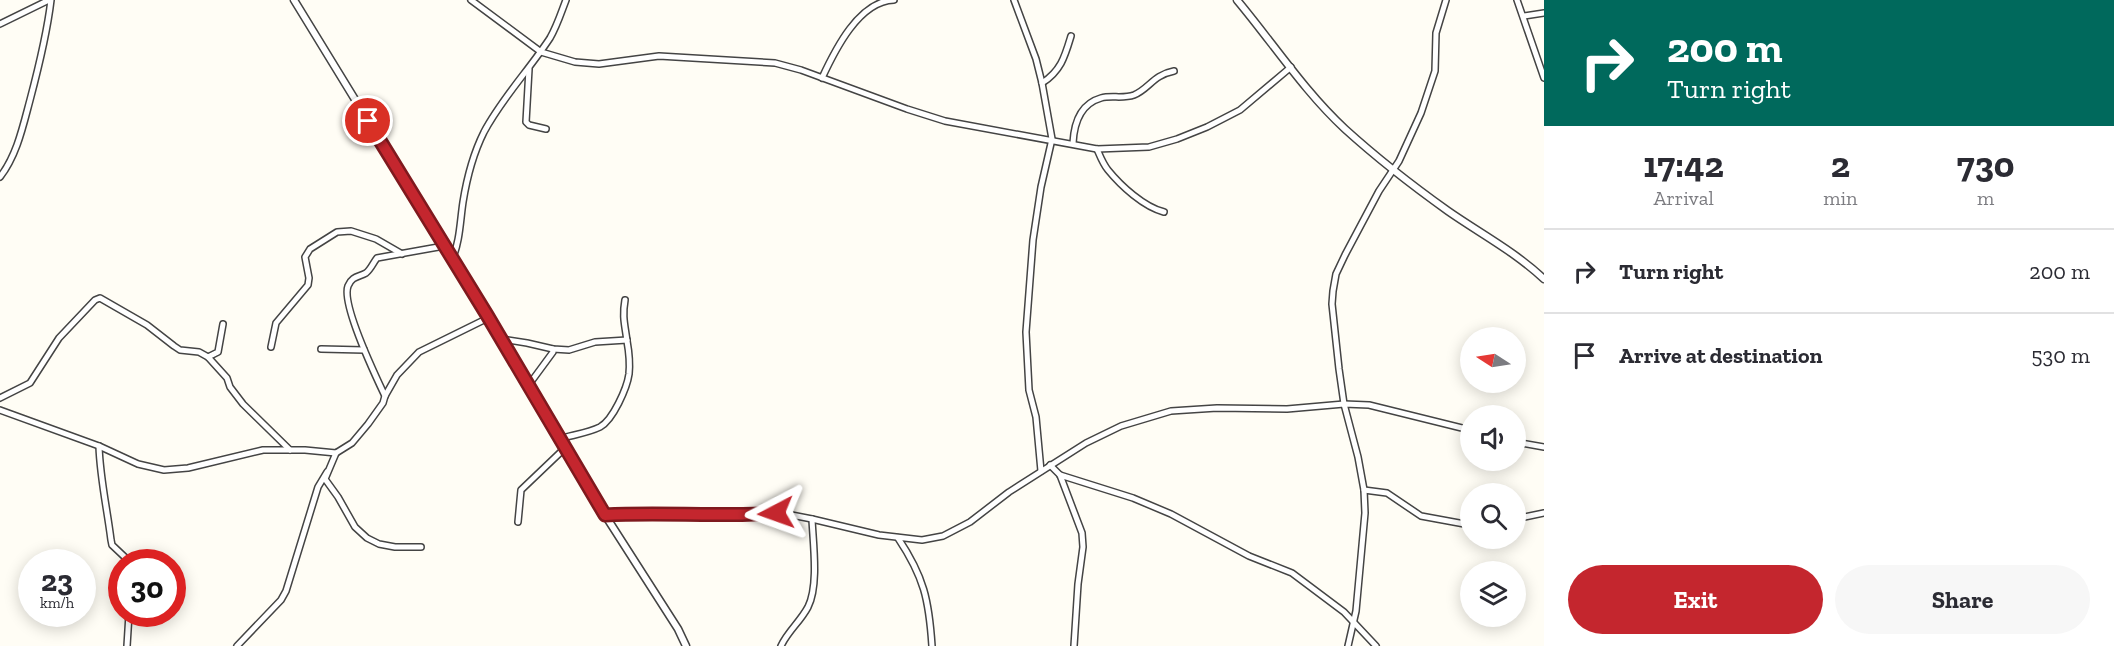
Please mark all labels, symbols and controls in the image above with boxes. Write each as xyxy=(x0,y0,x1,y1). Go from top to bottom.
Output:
text: 200 m xyxy=(1667,22,1783,73)
icon: right xyxy=(1568,24,1646,102)
text: Turn right xyxy=(1667,73,1791,105)
pin xyxy=(342,95,393,146)
icon: arrive xyxy=(351,104,384,137)
text: 17:42 xyxy=(1643,143,1724,186)
text: 2 xyxy=(1831,143,1850,186)
text: 730 xyxy=(1957,143,2015,186)
text: Arrival xyxy=(1653,186,1714,210)
text: min xyxy=(1823,186,1857,210)
text: m xyxy=(1977,186,1994,210)
icon: right xyxy=(1568,255,1601,288)
text: Turn right xyxy=(1619,258,1723,285)
text: 200 m xyxy=(2029,258,2090,285)
north arrow xyxy=(1460,327,1526,393)
map controls xyxy=(1460,327,1526,627)
icon: arrive xyxy=(1568,339,1601,372)
text: Arrive at destination xyxy=(1619,342,1822,369)
text: 530 m xyxy=(2031,342,2090,369)
button: sound xyxy=(1460,405,1526,471)
position arrow xyxy=(744,481,808,545)
button: search xyxy=(1460,483,1526,549)
speed limit sign: 30 xyxy=(108,549,186,627)
button: layers xyxy=(1460,561,1526,627)
text: 23 xyxy=(41,563,73,599)
button: Exit xyxy=(1568,565,1823,634)
button: Share xyxy=(1835,565,2090,634)
text: km/h xyxy=(40,594,74,612)

